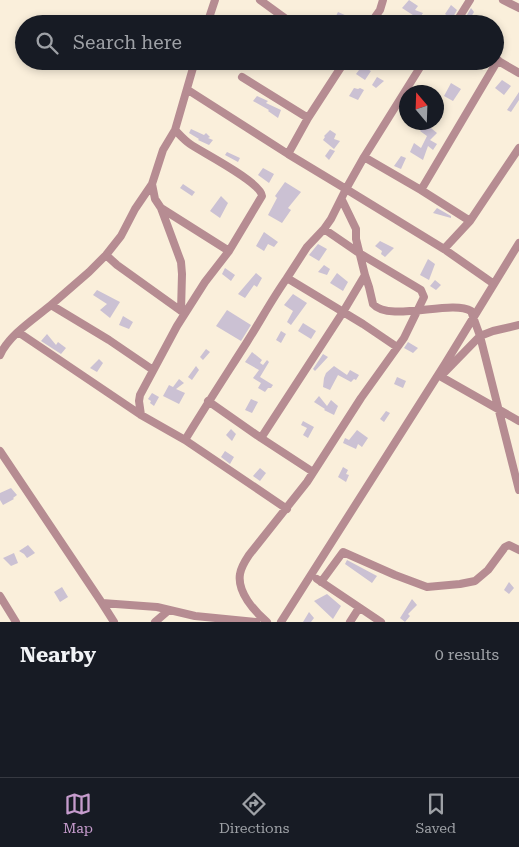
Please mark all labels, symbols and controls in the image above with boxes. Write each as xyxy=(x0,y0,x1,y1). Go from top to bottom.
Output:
search box xyxy=(15,15,504,70)
icon: search xyxy=(33,29,61,57)
text: Search here xyxy=(73,31,182,54)
north arrow xyxy=(399,85,444,130)
text: Nearby xyxy=(20,643,96,667)
text: 0 results xyxy=(435,645,499,664)
tab: Map xyxy=(63,790,93,836)
tab: Directions xyxy=(219,790,289,836)
tab: Saved xyxy=(415,790,456,836)

